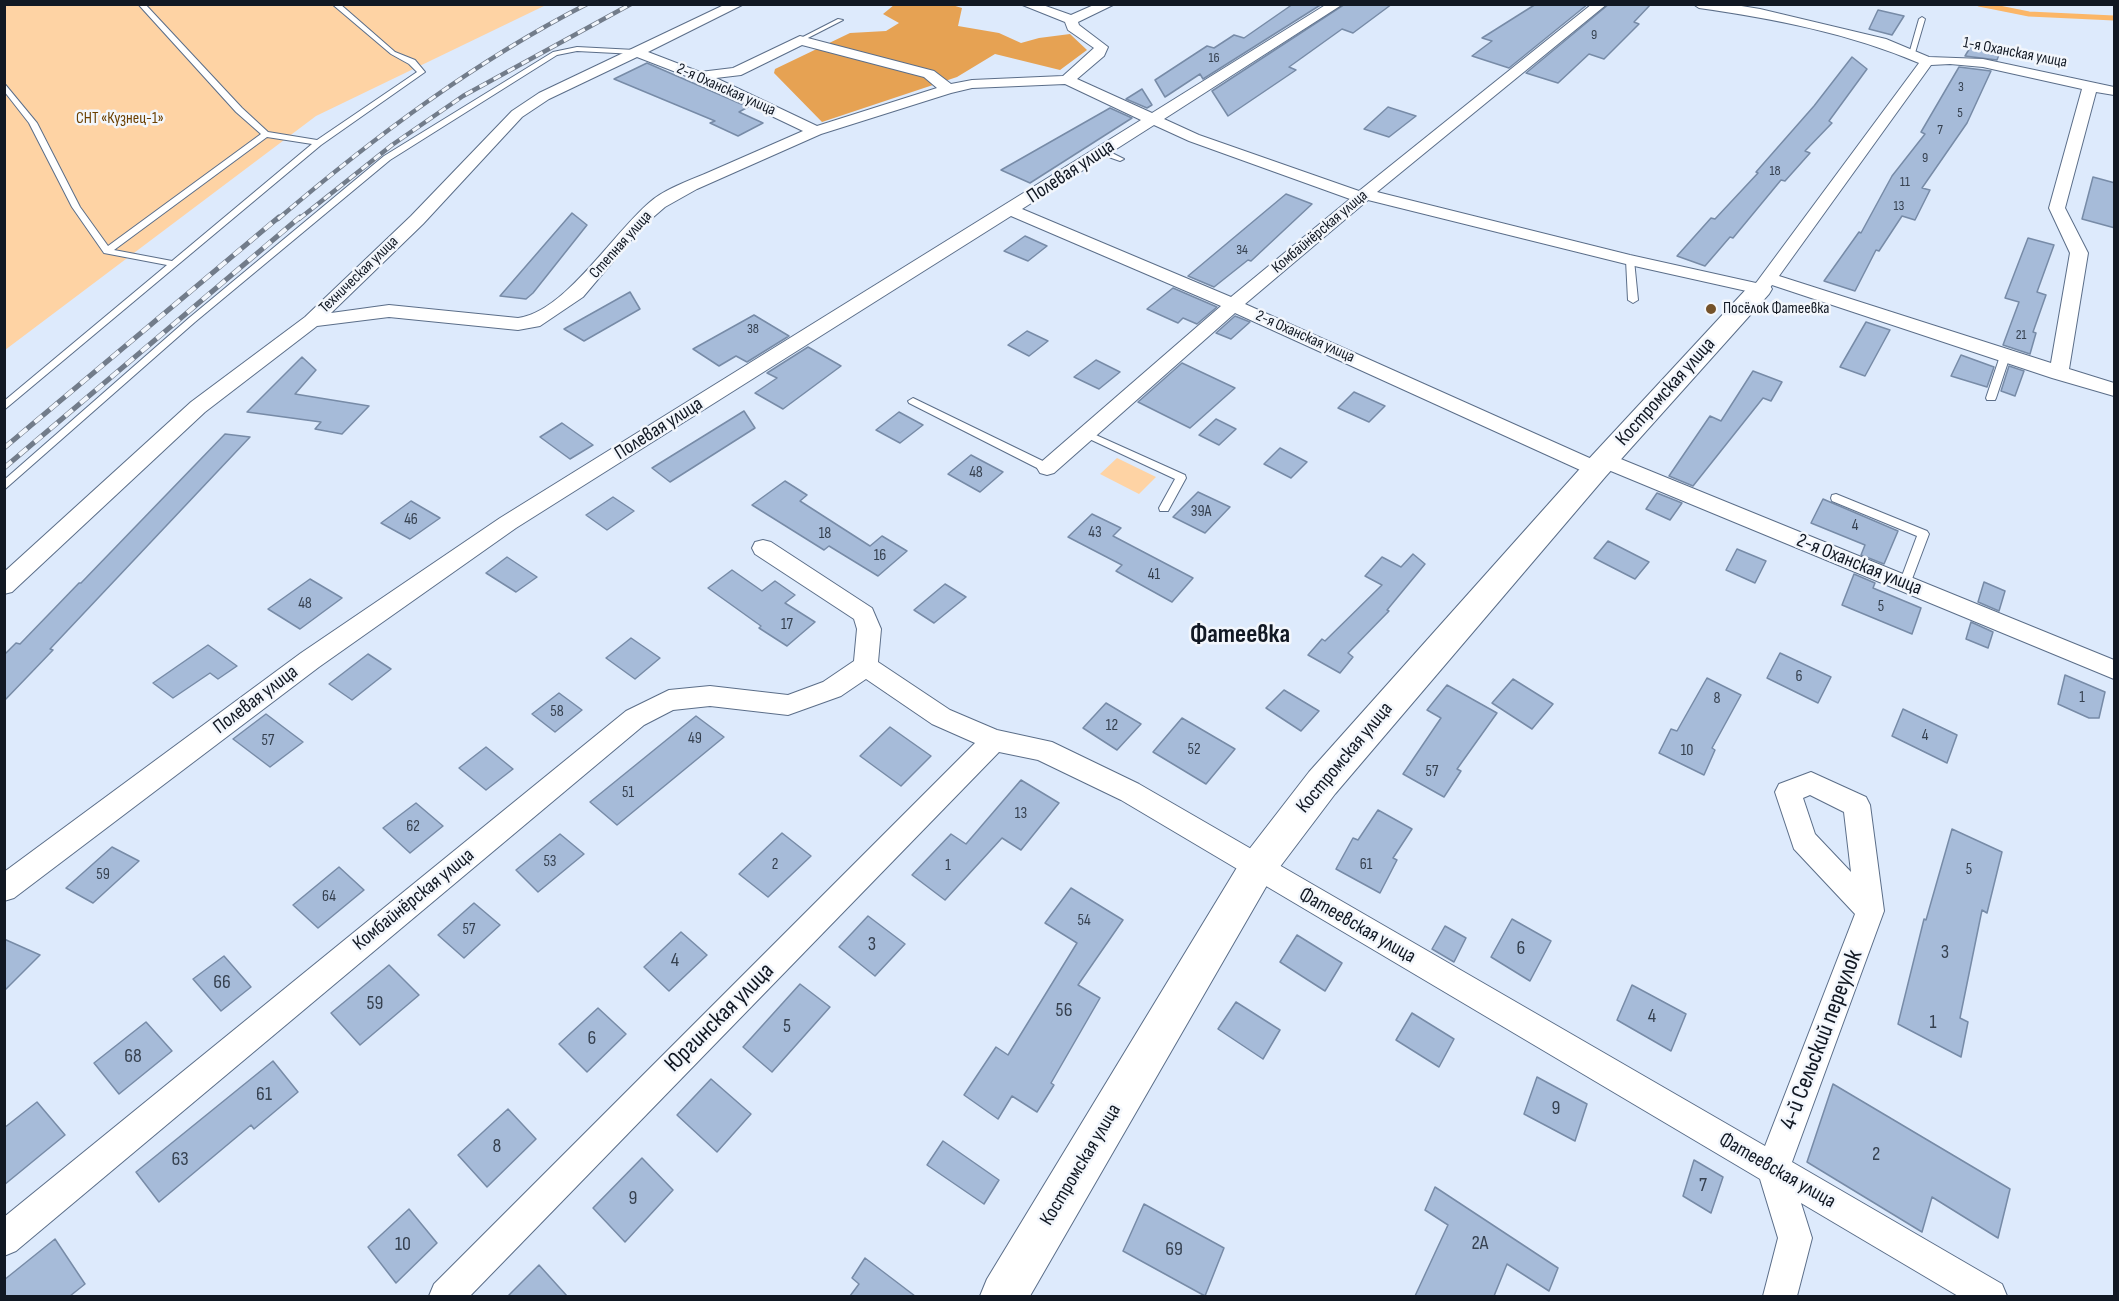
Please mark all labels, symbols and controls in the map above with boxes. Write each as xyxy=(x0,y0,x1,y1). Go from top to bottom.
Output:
house number: 9 xyxy=(1591,27,1597,43)
street label: 1-я Оханская улица xyxy=(1961,34,2069,72)
house number: 16 xyxy=(1208,50,1220,66)
street label: 2-я Оханская улица xyxy=(673,60,779,120)
house number: 3 xyxy=(1958,79,1964,95)
house number: 5 xyxy=(1957,105,1963,121)
park label: СНТ «Кузнец-1» xyxy=(76,109,164,129)
house number: 7 xyxy=(1937,122,1943,138)
street label: Полевая улица xyxy=(1023,135,1119,209)
house number: 9 xyxy=(1922,150,1928,166)
house number: 18 xyxy=(1769,163,1781,179)
house number: 11 xyxy=(1900,174,1910,190)
street label: Комбайнёрская улица xyxy=(1268,186,1372,278)
house number: 13 xyxy=(1894,198,1904,214)
street label: Степная улица xyxy=(586,207,656,283)
street label: Техническая улица xyxy=(315,232,403,318)
house number: 34 xyxy=(1236,242,1248,258)
place label: Посёлок Фатеевка xyxy=(1723,299,1829,319)
marker: Посёлок Фатеевка xyxy=(1704,302,1718,316)
street label: 2-я Оханская улица xyxy=(1252,307,1358,367)
house number: 38 xyxy=(747,321,759,337)
house number: 21 xyxy=(2016,327,2026,343)
street label: Костромская улица xyxy=(1611,333,1721,451)
street label: Полевая улица xyxy=(610,392,708,466)
house number: 48 xyxy=(969,463,983,483)
house number: 39А xyxy=(1191,502,1211,522)
house number: 46 xyxy=(404,510,418,530)
house number: 4 xyxy=(1852,516,1858,536)
house number: 43 xyxy=(1088,523,1102,543)
house number: 18 xyxy=(819,524,831,544)
street label: 2-я Оханская улица xyxy=(1793,529,1925,601)
house number: 16 xyxy=(874,546,886,566)
house number: 41 xyxy=(1148,565,1160,585)
house number: 48 xyxy=(298,594,312,614)
house number: 5 xyxy=(1878,597,1884,617)
house number: 17 xyxy=(781,615,793,635)
district label: Фатеевка xyxy=(1190,619,1290,651)
street label: Полевая улица xyxy=(209,660,303,740)
house number: 6 xyxy=(1795,667,1803,687)
house number: 1 xyxy=(2079,688,2085,708)
house number: 8 xyxy=(1713,689,1721,709)
street label: Костромская улица xyxy=(1292,698,1398,818)
house number: 58 xyxy=(550,702,564,722)
house number: 12 xyxy=(1106,716,1118,736)
house number: 4 xyxy=(1922,726,1928,746)
house number: 49 xyxy=(688,729,702,749)
house number: 57 xyxy=(262,731,274,751)
house number: 52 xyxy=(1187,740,1201,760)
house number: 10 xyxy=(1681,741,1693,761)
house number: 57 xyxy=(1426,762,1438,782)
house number: 51 xyxy=(622,783,634,803)
house number: 13 xyxy=(1015,804,1027,824)
house number: 62 xyxy=(406,817,420,837)
street label: Комбайнёрская улица xyxy=(349,844,479,956)
house number: 53 xyxy=(543,852,557,872)
house number: 2 xyxy=(772,855,778,875)
house number: 61 xyxy=(1360,855,1372,875)
house number: 1 xyxy=(945,856,951,876)
house number: 5 xyxy=(1966,860,1972,880)
house number: 59 xyxy=(96,865,110,885)
street label: Фатеевская улица xyxy=(1294,883,1420,969)
house number: 64 xyxy=(322,887,336,907)
house number: 54 xyxy=(1077,911,1091,931)
house number: 57 xyxy=(463,920,475,940)
house number: 3 xyxy=(868,933,876,957)
house number: 6 xyxy=(1517,937,1525,961)
house number: 3 xyxy=(1941,941,1949,965)
street label: 4-й Сельский переулок xyxy=(1775,946,1869,1134)
house number: 4 xyxy=(671,949,679,973)
street label: Юргинская улица xyxy=(659,957,781,1079)
house number: 66 xyxy=(213,971,231,995)
house number: 59 xyxy=(367,992,383,1016)
house number: 56 xyxy=(1056,999,1072,1023)
house number: 4 xyxy=(1648,1005,1656,1029)
house number: 1 xyxy=(1930,1011,1936,1035)
house number: 5 xyxy=(783,1015,791,1039)
house number: 6 xyxy=(588,1027,596,1051)
house number: 68 xyxy=(124,1045,142,1069)
house number: 61 xyxy=(256,1083,272,1107)
house number: 9 xyxy=(1552,1097,1560,1121)
street label: Костромская улица xyxy=(1035,1100,1127,1230)
street label: Фатеевская улица xyxy=(1714,1128,1840,1214)
house number: 8 xyxy=(493,1135,501,1159)
house number: 2 xyxy=(1872,1143,1880,1167)
house number: 63 xyxy=(171,1148,189,1172)
house number: 7 xyxy=(1699,1174,1707,1198)
house number: 9 xyxy=(629,1187,637,1211)
house number: 2А xyxy=(1472,1232,1488,1256)
house number: 10 xyxy=(395,1233,411,1257)
house number: 69 xyxy=(1165,1238,1183,1262)

